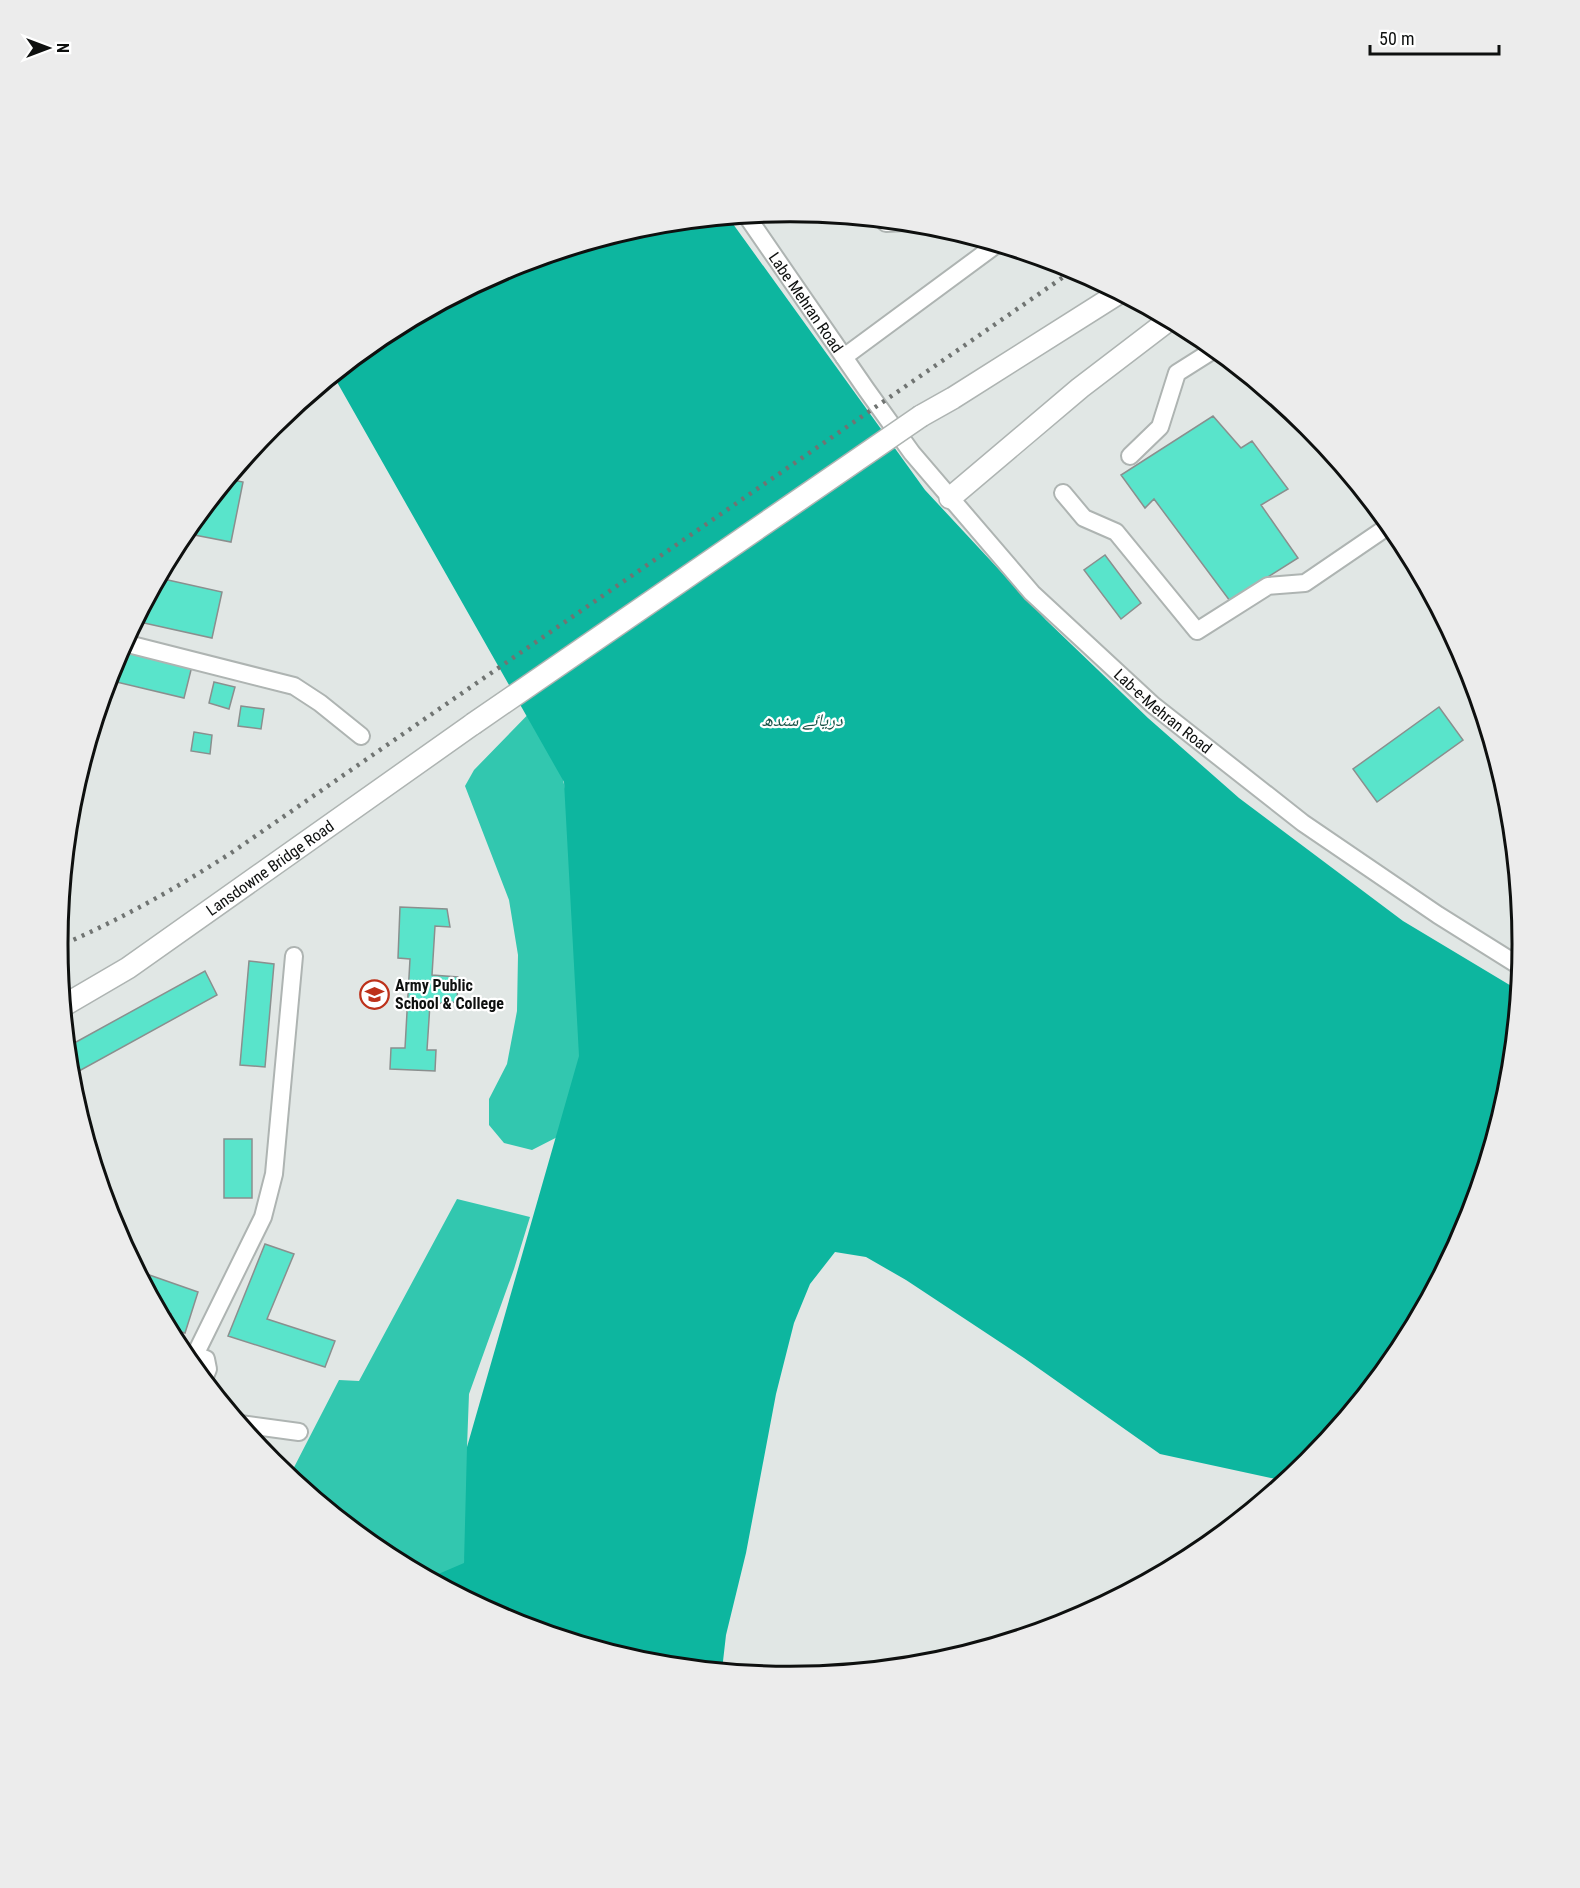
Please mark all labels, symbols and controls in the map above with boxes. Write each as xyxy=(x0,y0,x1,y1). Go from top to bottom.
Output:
north arrow xyxy=(18,18,78,78)
scale bar xyxy=(1370,18,1499,56)
text: 50 m xyxy=(1379,28,1414,49)
text: N xyxy=(53,43,72,53)
street label: Labe Mehran Road xyxy=(765,249,847,356)
street label: Lab-e-Mehran Road xyxy=(1110,665,1215,758)
water label: دریائے سندھ xyxy=(761,709,843,730)
street label: Lansdowne Bridge Road xyxy=(203,816,338,920)
place label: Army Public School & College xyxy=(395,976,504,1013)
school or university icon: Army Public School & College xyxy=(358,978,390,1010)

